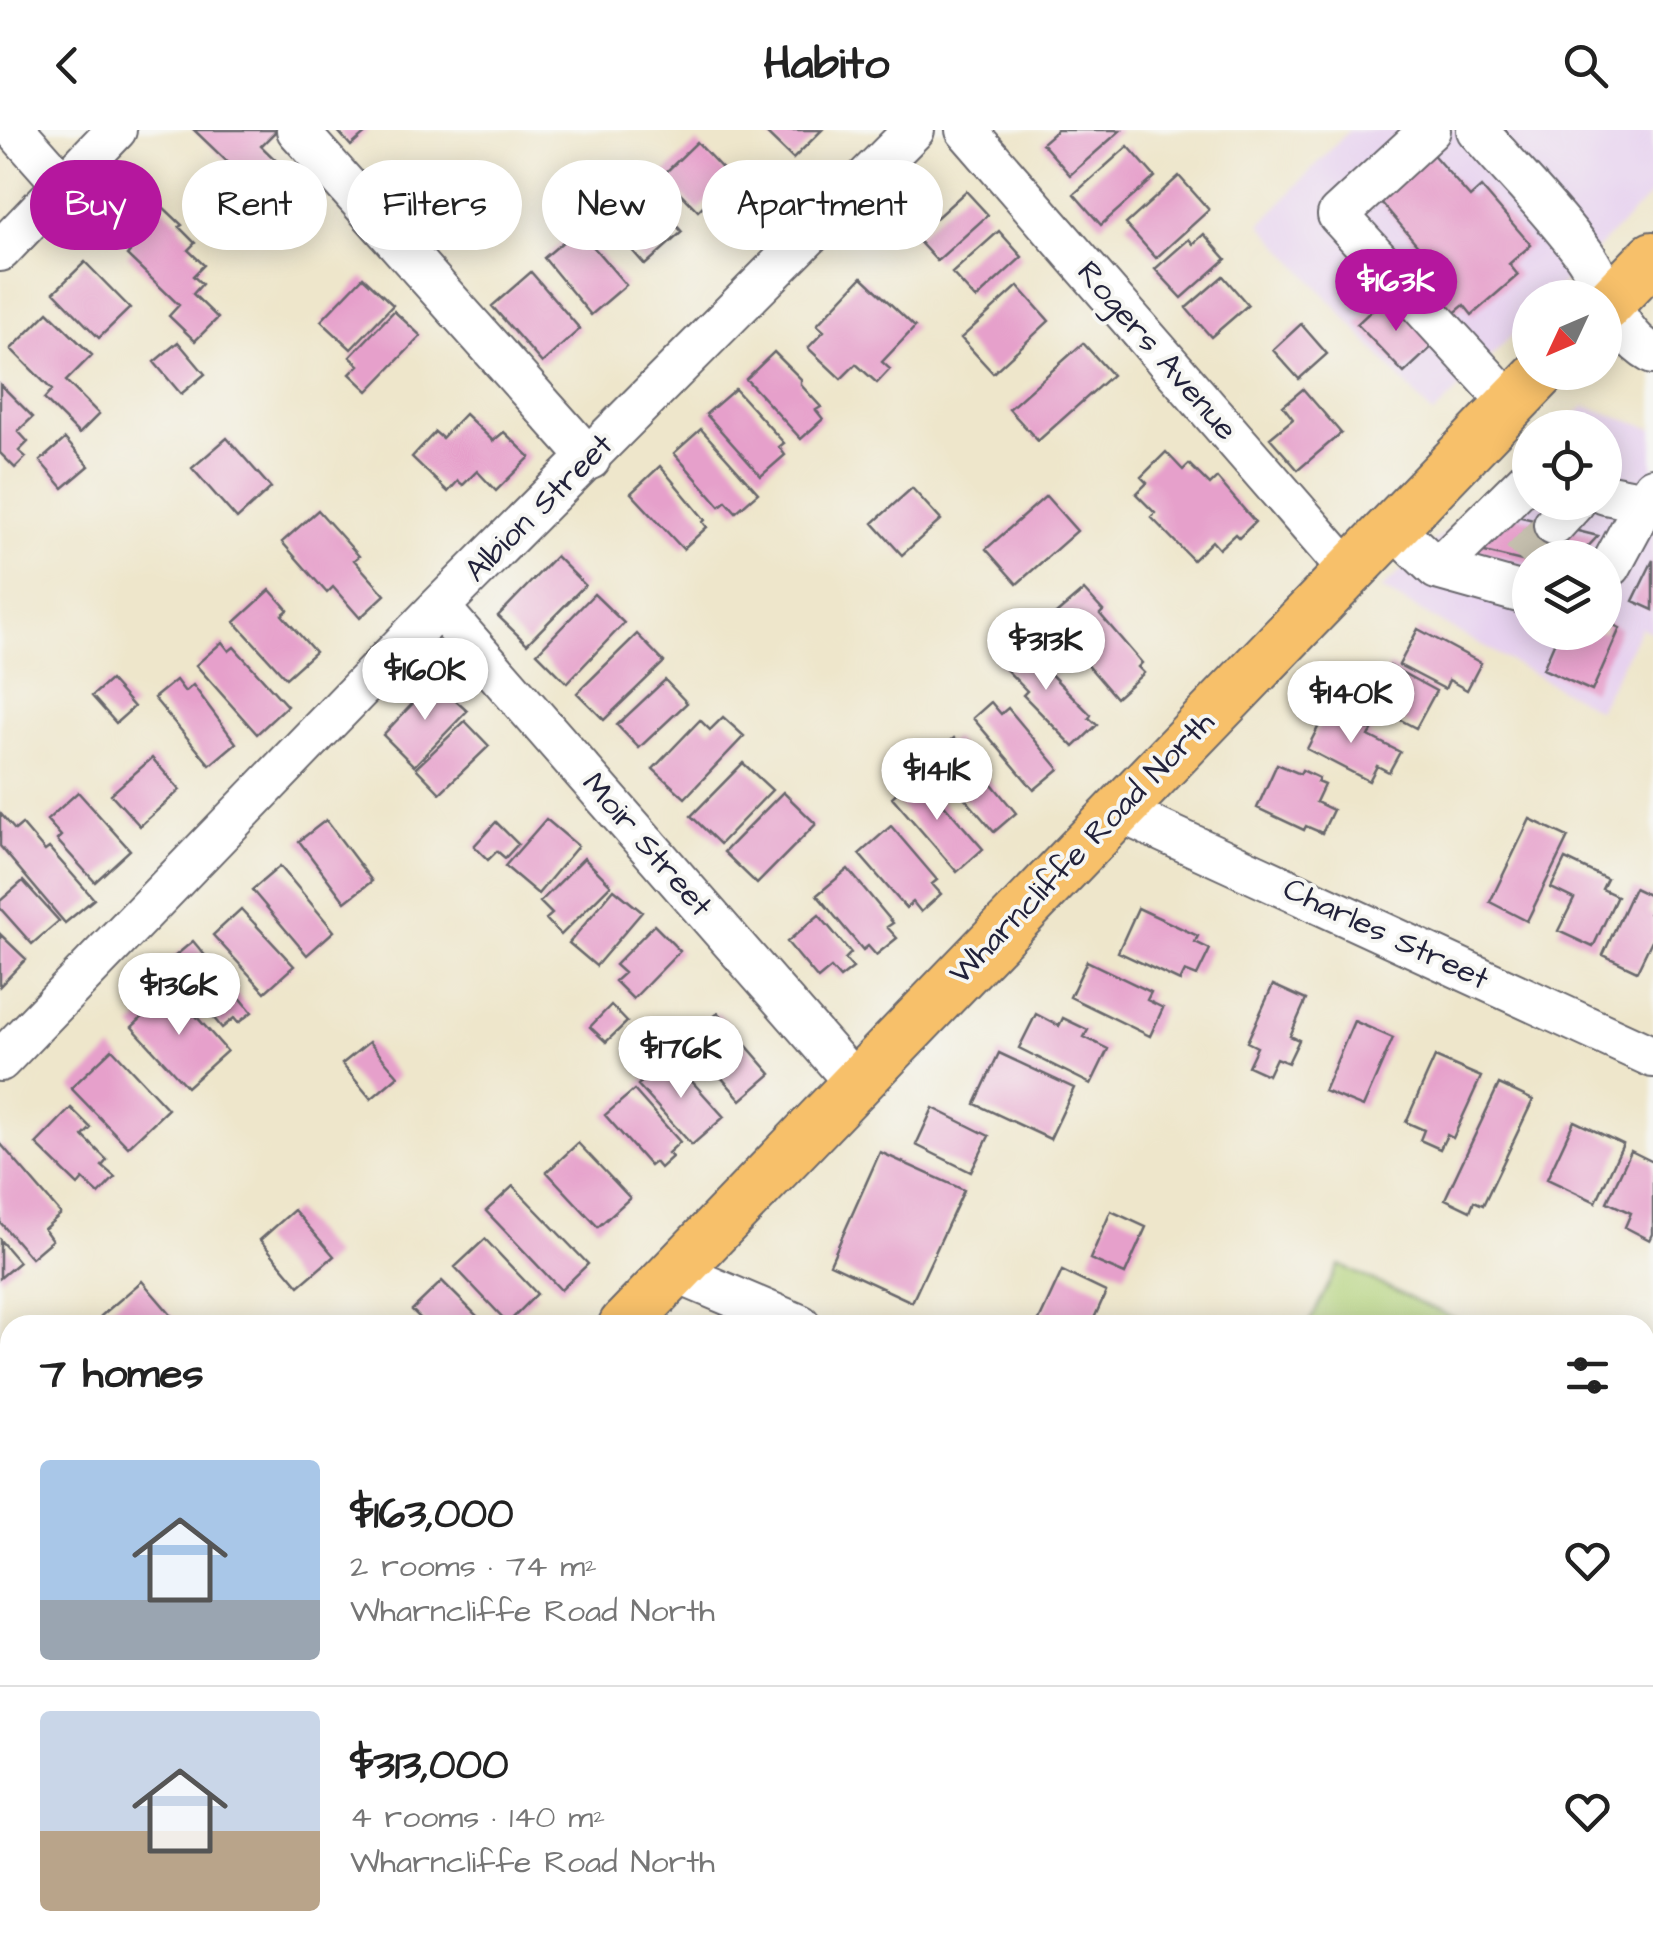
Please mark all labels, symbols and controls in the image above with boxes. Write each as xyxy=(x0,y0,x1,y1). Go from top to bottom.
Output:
text: Habito xyxy=(764,34,889,96)
icon: back xyxy=(40,38,95,93)
icon: search xyxy=(1558,38,1613,93)
chip: Buy xyxy=(30,160,162,250)
chip: Rent xyxy=(182,160,327,250)
chip: Filters xyxy=(347,160,522,250)
chip: New xyxy=(542,160,682,250)
chip: Apartment xyxy=(702,160,943,250)
pin: $163K xyxy=(1326,249,1466,334)
street label: Rogers Avenue xyxy=(1066,251,1248,451)
text: $163K xyxy=(1357,259,1435,304)
north arrow xyxy=(1512,280,1622,390)
map controls xyxy=(1512,280,1622,650)
button: locate xyxy=(1512,410,1622,520)
street label: Albion Street xyxy=(455,424,623,592)
button: layers xyxy=(1512,540,1622,650)
pin: $313K xyxy=(976,608,1116,693)
text: $313K xyxy=(1009,618,1083,663)
pin: $160K xyxy=(355,638,495,723)
text: $160K xyxy=(384,648,466,693)
pin: $140K xyxy=(1281,661,1421,746)
text: $140K xyxy=(1309,671,1393,716)
street label: Wharncliffe Road North xyxy=(939,701,1225,995)
pin: $141K xyxy=(867,738,1007,823)
text: $141K xyxy=(903,748,971,793)
street label: Moir Street xyxy=(571,763,723,927)
street label: Charles Street xyxy=(1276,867,1496,1001)
pin: $136K xyxy=(109,953,249,1038)
text: $136K xyxy=(140,963,218,1008)
pin: $176K xyxy=(611,1016,751,1101)
text: $176K xyxy=(640,1026,722,1071)
text: 7 homes xyxy=(40,1346,204,1404)
icon: filters xyxy=(1560,1348,1615,1403)
text: $163,000 xyxy=(350,1486,513,1544)
icon: home xyxy=(120,1500,240,1620)
icon: heart xyxy=(1560,1533,1615,1588)
text: 2 rooms · 74 m² xyxy=(350,1544,597,1589)
text: Wharncliffe Road North xyxy=(350,1589,715,1634)
text: $313,000 xyxy=(350,1737,508,1795)
icon: home xyxy=(120,1751,240,1871)
icon: heart xyxy=(1560,1784,1615,1839)
text: 4 rooms · 140 m² xyxy=(350,1795,605,1840)
text: Wharncliffe Road North xyxy=(350,1840,715,1885)

